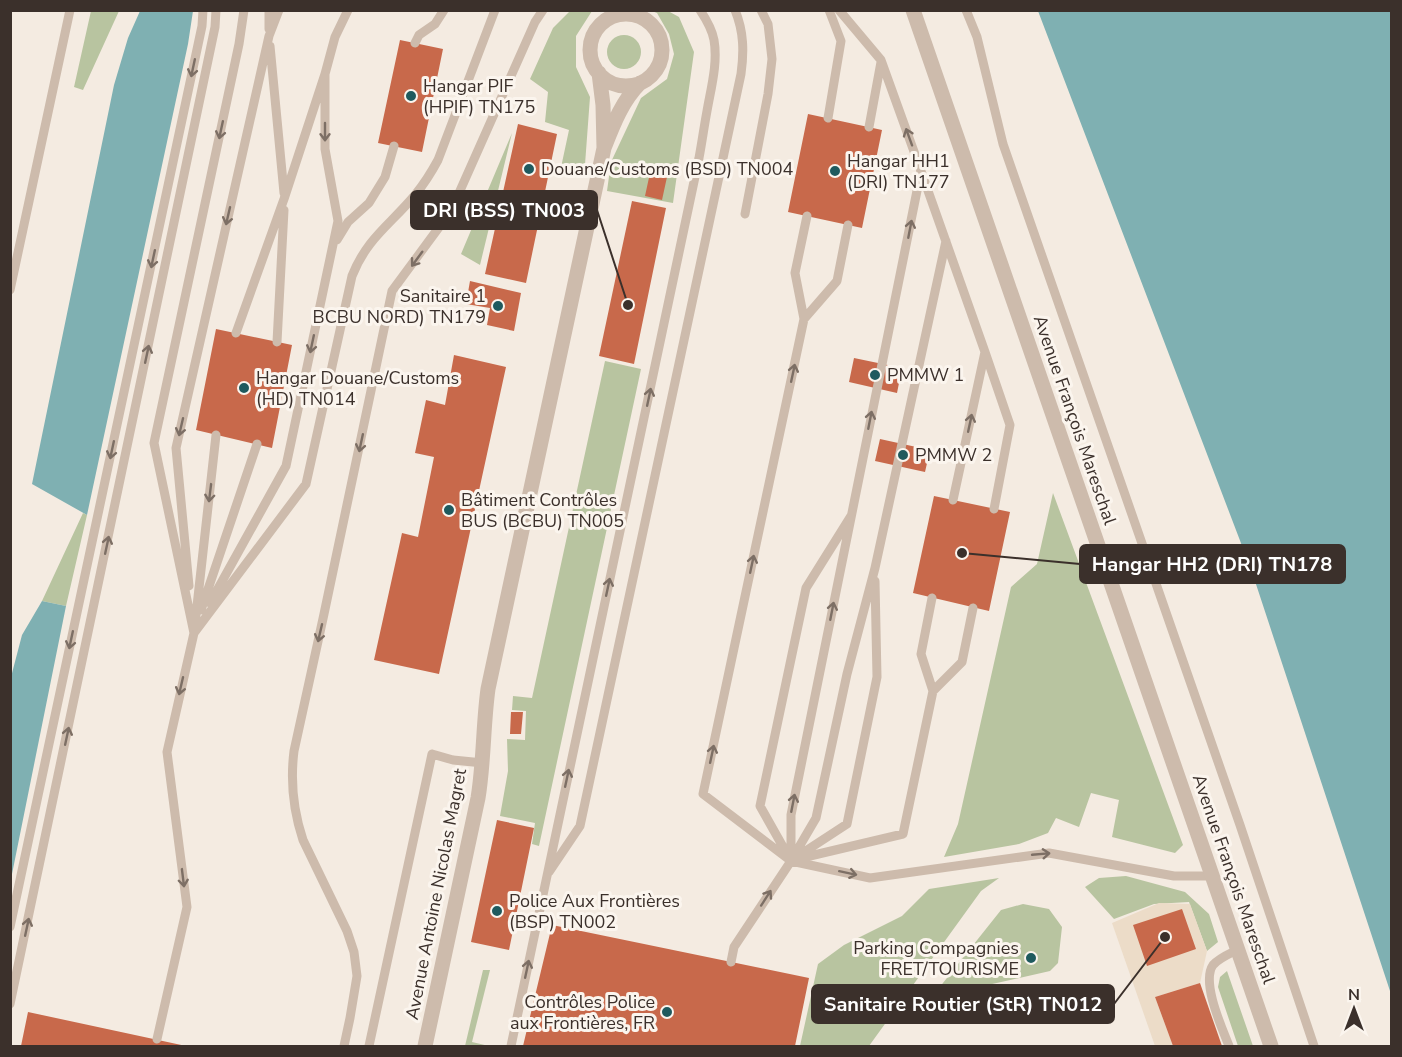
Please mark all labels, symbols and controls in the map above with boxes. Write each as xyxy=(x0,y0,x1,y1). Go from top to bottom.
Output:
one-way arrow xyxy=(187,58,198,77)
place label: Hangar PIF (HPIF) TN175 xyxy=(423,74,535,119)
marker: Hangar PIF (HPIF) TN175 xyxy=(404,89,418,103)
one-way arrow xyxy=(215,119,226,139)
one-way arrow xyxy=(319,122,331,142)
one-way arrow xyxy=(903,128,914,147)
place label: Hangar HH1 (DRI) TN177 xyxy=(847,149,950,194)
place label: Douane/Customs (BSD) TN004 xyxy=(541,157,793,181)
marker: Douane/Customs (BSD) TN004 xyxy=(522,162,536,176)
marker: Hangar HH1 (DRI) TN177 xyxy=(828,164,842,178)
callout: DRI (BSS) TN003 xyxy=(411,191,597,229)
text: DRI (BSS) TN003 xyxy=(423,197,585,224)
one-way arrow xyxy=(222,206,234,225)
one-way arrow xyxy=(905,220,916,240)
one-way arrow xyxy=(146,249,158,268)
one-way arrow xyxy=(410,250,423,266)
place label: Sanitaire 1 BCBU NORD) TN179 xyxy=(313,284,486,329)
marker: Sanitaire 1 BCBU NORD) TN179 xyxy=(491,299,505,313)
street label: Avenue François Mareschal xyxy=(1028,312,1122,529)
one-way arrow xyxy=(306,334,317,353)
one-way arrow xyxy=(142,345,153,364)
place label: PMMW 1 xyxy=(887,363,964,387)
one-way arrow xyxy=(788,364,799,383)
place label: Hangar Douane/Customs (HD) TN014 xyxy=(256,366,459,411)
marker: PMMW 1 xyxy=(868,368,882,382)
marker: Hangar Douane/Customs (HD) TN014 xyxy=(237,381,251,395)
one-way arrow xyxy=(643,387,655,406)
one-way arrow xyxy=(865,411,876,430)
one-way arrow xyxy=(965,413,976,433)
one-way arrow xyxy=(175,416,186,436)
one-way arrow xyxy=(354,433,366,452)
one-way arrow xyxy=(106,439,117,459)
place label: PMMW 2 xyxy=(915,443,992,467)
marker: PMMW 2 xyxy=(896,448,910,462)
one-way arrow xyxy=(204,483,215,503)
place label: Bâtiment Contrôles BUS (BCBU) TN005 xyxy=(461,488,624,533)
marker: Bâtiment Contrôles BUS (BCBU) TN005 xyxy=(442,503,456,517)
one-way arrow xyxy=(102,536,113,555)
callout: Hangar HH2 (DRI) TN178 xyxy=(1080,545,1345,583)
text: Hangar HH2 (DRI) TN178 xyxy=(1092,551,1332,578)
one-way arrow xyxy=(747,554,759,573)
one-way arrow xyxy=(603,578,614,597)
one-way arrow xyxy=(827,602,838,622)
one-way arrow xyxy=(314,623,325,643)
one-way arrow xyxy=(65,631,77,650)
one-way arrow xyxy=(175,676,187,695)
one-way arrow xyxy=(62,727,73,746)
one-way arrow xyxy=(707,745,718,765)
street label: Avenue Antoine Nicolas Magret xyxy=(400,766,472,1022)
one-way arrow xyxy=(562,769,574,788)
street label: Avenue François Mareschal xyxy=(1187,771,1281,988)
one-way arrow xyxy=(788,793,799,813)
one-way arrow xyxy=(1030,848,1050,859)
one-way arrow xyxy=(178,868,189,888)
one-way arrow xyxy=(838,868,857,879)
place label: Police Aux Frontières (BSP) TN002 xyxy=(509,889,680,934)
one-way arrow xyxy=(760,890,772,907)
marker: Police Aux Frontières (BSP) TN002 xyxy=(490,904,504,918)
one-way arrow xyxy=(22,917,33,937)
place label: Parking Compagnies FRET/TOURISME xyxy=(853,936,1019,981)
marker: Parking Compagnies FRET/TOURISME xyxy=(1024,951,1038,965)
one-way arrow xyxy=(522,960,533,979)
north arrow xyxy=(1324,979,1384,1039)
text: N xyxy=(1348,984,1360,1006)
callout: Sanitaire Routier (StR) TN012 xyxy=(812,985,1114,1023)
place label: Contrôles Police aux Frontières, FR xyxy=(510,990,655,1035)
text: Sanitaire Routier (StR) TN012 xyxy=(824,991,1102,1018)
marker: Contrôles Police aux Frontières, FR xyxy=(660,1005,674,1019)

